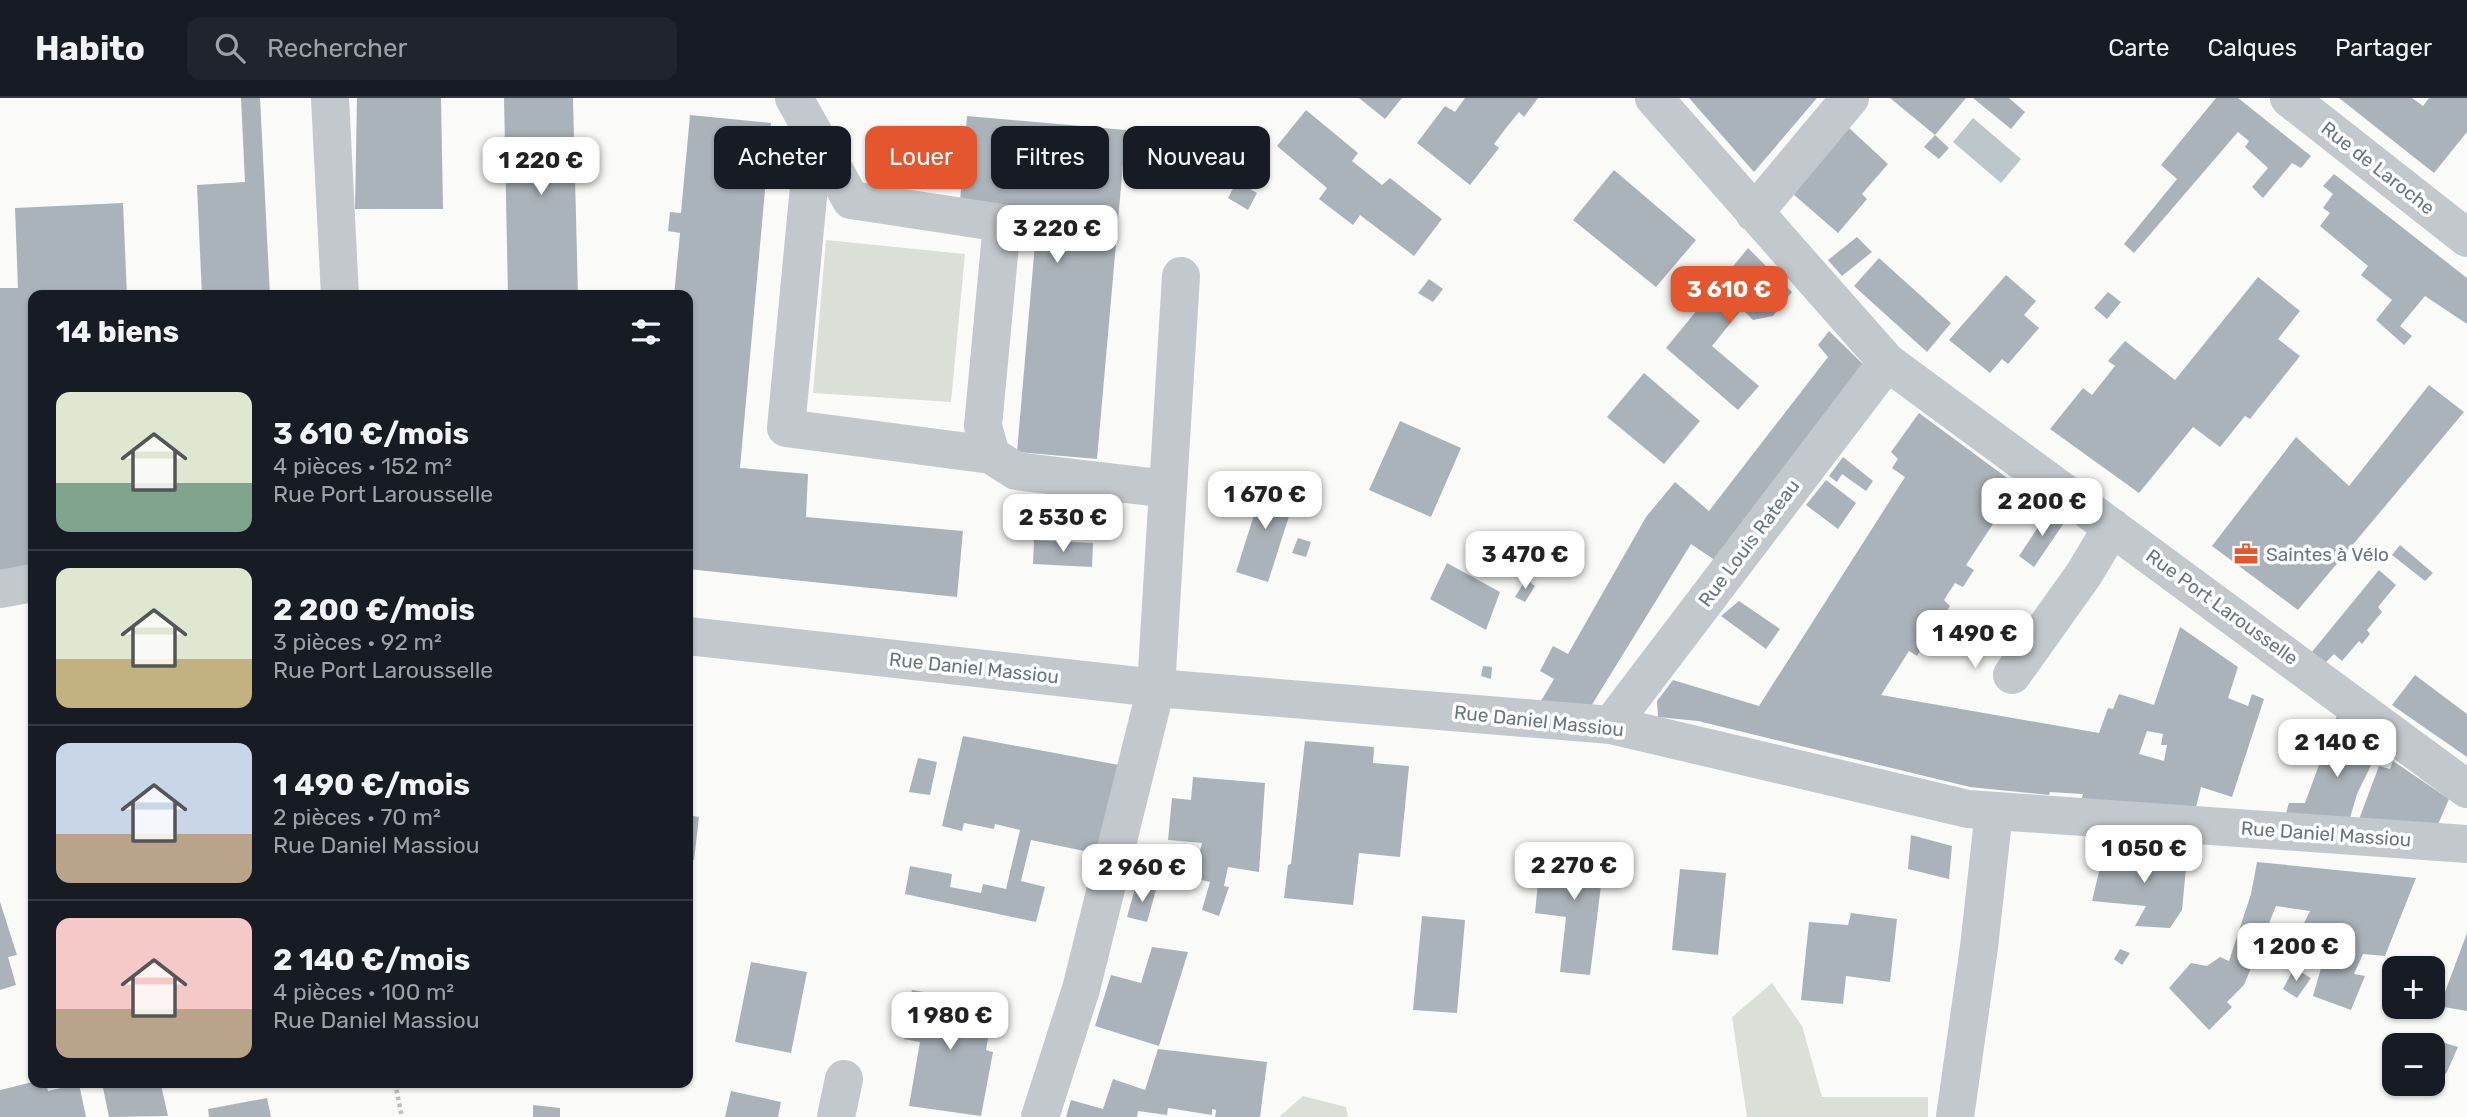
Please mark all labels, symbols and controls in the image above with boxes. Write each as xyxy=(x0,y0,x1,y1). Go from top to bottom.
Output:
search box xyxy=(187,17,677,80)
text: Habito xyxy=(35,29,145,68)
icon: search xyxy=(211,29,249,67)
text: Rechercher xyxy=(267,33,407,64)
text: Carte xyxy=(2108,34,2169,62)
text: Calques xyxy=(2207,34,2297,62)
text: Partager xyxy=(2335,34,2432,62)
street label: Rue de Laroche xyxy=(2317,117,2439,219)
chip: Acheter xyxy=(714,126,851,189)
chip: Louer xyxy=(865,126,977,189)
chip: Filtres xyxy=(991,126,1109,189)
chip: Nouveau xyxy=(1123,126,1270,189)
pin: 1 220 € xyxy=(476,138,606,197)
text: 1 220 € xyxy=(499,146,583,174)
pin: 3 220 € xyxy=(992,206,1122,265)
text: 3 220 € xyxy=(1013,214,1101,242)
pin: 3 610 € xyxy=(1664,266,1794,326)
text: 3 610 € xyxy=(1687,275,1771,303)
icon: filters xyxy=(627,313,665,351)
text: 14 biens xyxy=(56,314,179,350)
text: 3 610 €/mois xyxy=(273,416,469,452)
icon: home xyxy=(112,420,196,504)
text: 4 pièces · 152 m² xyxy=(273,452,452,480)
pin: 1 670 € xyxy=(1200,472,1330,531)
street label: Rue Louis Rateau xyxy=(1694,475,1804,611)
pin: 2 200 € xyxy=(1977,478,2107,538)
text: Rue Port Larousselle xyxy=(273,480,493,508)
text: 1 670 € xyxy=(1224,480,1306,508)
text: 2 200 € xyxy=(1997,487,2087,515)
pin: 2 530 € xyxy=(998,494,1128,554)
text: 2 530 € xyxy=(1019,503,1107,531)
pin: 3 470 € xyxy=(1460,532,1590,591)
text: 3 470 € xyxy=(1482,540,1568,568)
office icon: Saintes à Vélo xyxy=(2232,540,2260,568)
place label: Saintes à Vélo xyxy=(2266,543,2389,566)
street label: Rue Port Larousselle xyxy=(2142,544,2302,670)
text: 2 200 €/mois xyxy=(273,592,475,628)
icon: home xyxy=(112,596,196,680)
pin: 1 490 € xyxy=(1910,610,2040,670)
text: 1 490 € xyxy=(1932,619,2018,647)
text: 3 pièces · 92 m² xyxy=(273,628,442,656)
street label: Rue Daniel Massiou xyxy=(888,648,1060,688)
text: Rue Port Larousselle xyxy=(273,656,493,684)
street label: Rue Daniel Massiou xyxy=(1453,701,1625,741)
pin: 2 140 € xyxy=(2272,720,2402,779)
text: 2 140 € xyxy=(2294,728,2380,756)
text: 1 490 €/mois xyxy=(273,767,470,803)
icon: home xyxy=(112,771,196,855)
text: 2 pièces · 70 m² xyxy=(273,803,441,831)
street label: Rue Daniel Massiou xyxy=(2240,817,2412,851)
pin: 1 050 € xyxy=(2079,826,2209,885)
text: Rue Daniel Massiou xyxy=(273,831,480,859)
text: 1 050 € xyxy=(2101,834,2187,862)
pin: 2 270 € xyxy=(1509,842,1639,902)
pin: 2 960 € xyxy=(1077,844,1207,904)
text: 2 270 € xyxy=(1531,851,1617,879)
text: 2 960 € xyxy=(1098,853,1186,881)
pin: 1 200 € xyxy=(2231,924,2361,983)
text: 1 200 € xyxy=(2253,932,2339,960)
text: 2 140 €/mois xyxy=(273,942,470,978)
icon: home xyxy=(112,946,196,1030)
map controls xyxy=(2382,956,2445,1096)
button: + xyxy=(2382,956,2445,1019)
text: 4 pièces · 100 m² xyxy=(273,978,454,1006)
pin: 1 980 € xyxy=(885,992,1015,1052)
text: 1 980 € xyxy=(907,1001,993,1029)
text: Rue Daniel Massiou xyxy=(273,1006,480,1034)
button: − xyxy=(2382,1033,2445,1096)

